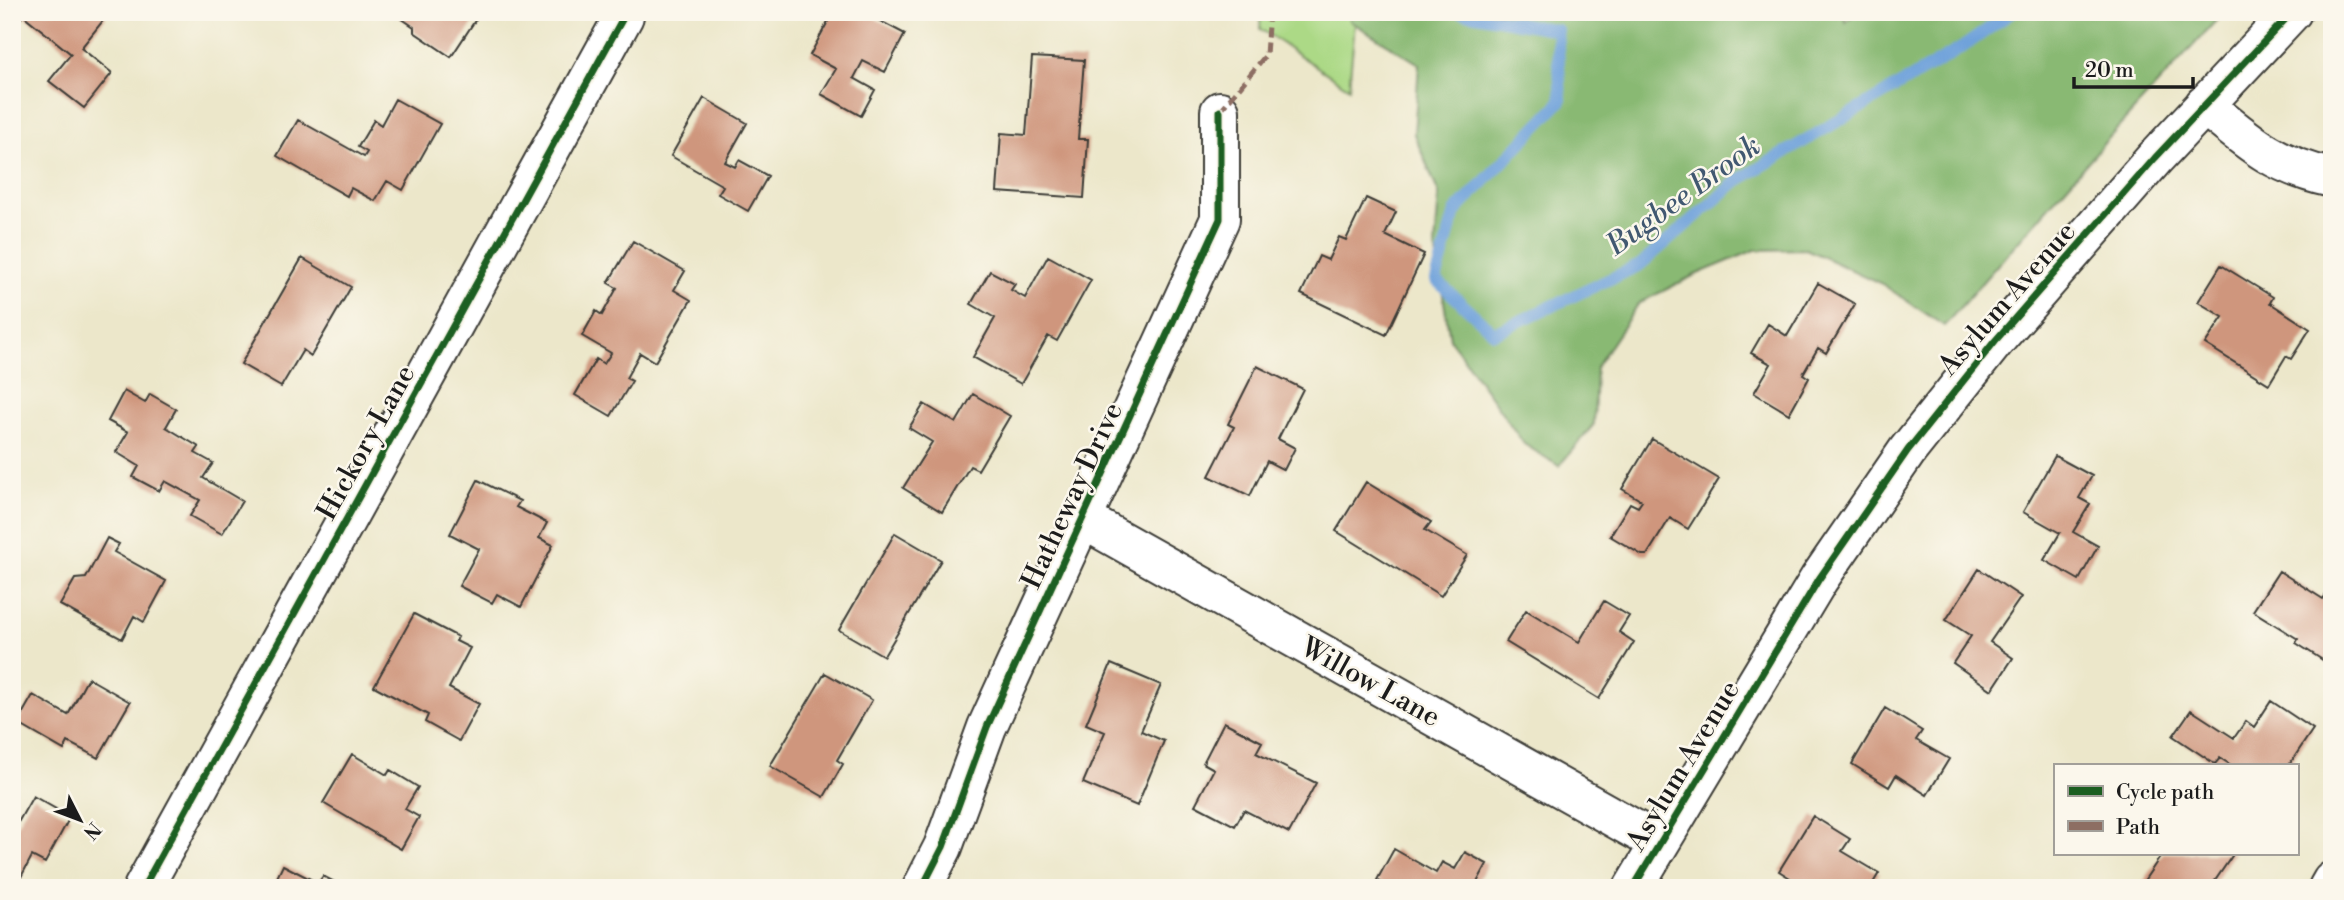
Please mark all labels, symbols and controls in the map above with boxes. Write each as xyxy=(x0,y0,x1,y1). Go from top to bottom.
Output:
scale bar xyxy=(2074,46,2194,90)
text: 20 m xyxy=(2085,58,2134,84)
water label: Bugbee Brook xyxy=(1598,127,1768,265)
street label: Asylum Avenue xyxy=(1930,215,2083,384)
street label: Hickory Lane xyxy=(309,359,423,526)
street label: Hatheway Drive xyxy=(1014,397,1131,594)
street label: Willow Lane xyxy=(1294,629,1446,735)
street label: Asylum Avenue xyxy=(1618,674,1748,858)
legend xyxy=(2054,764,2298,855)
text: Cycle path xyxy=(2116,780,2215,806)
north arrow xyxy=(46,785,116,855)
text: Path xyxy=(2116,815,2161,841)
text: N xyxy=(78,817,106,844)

